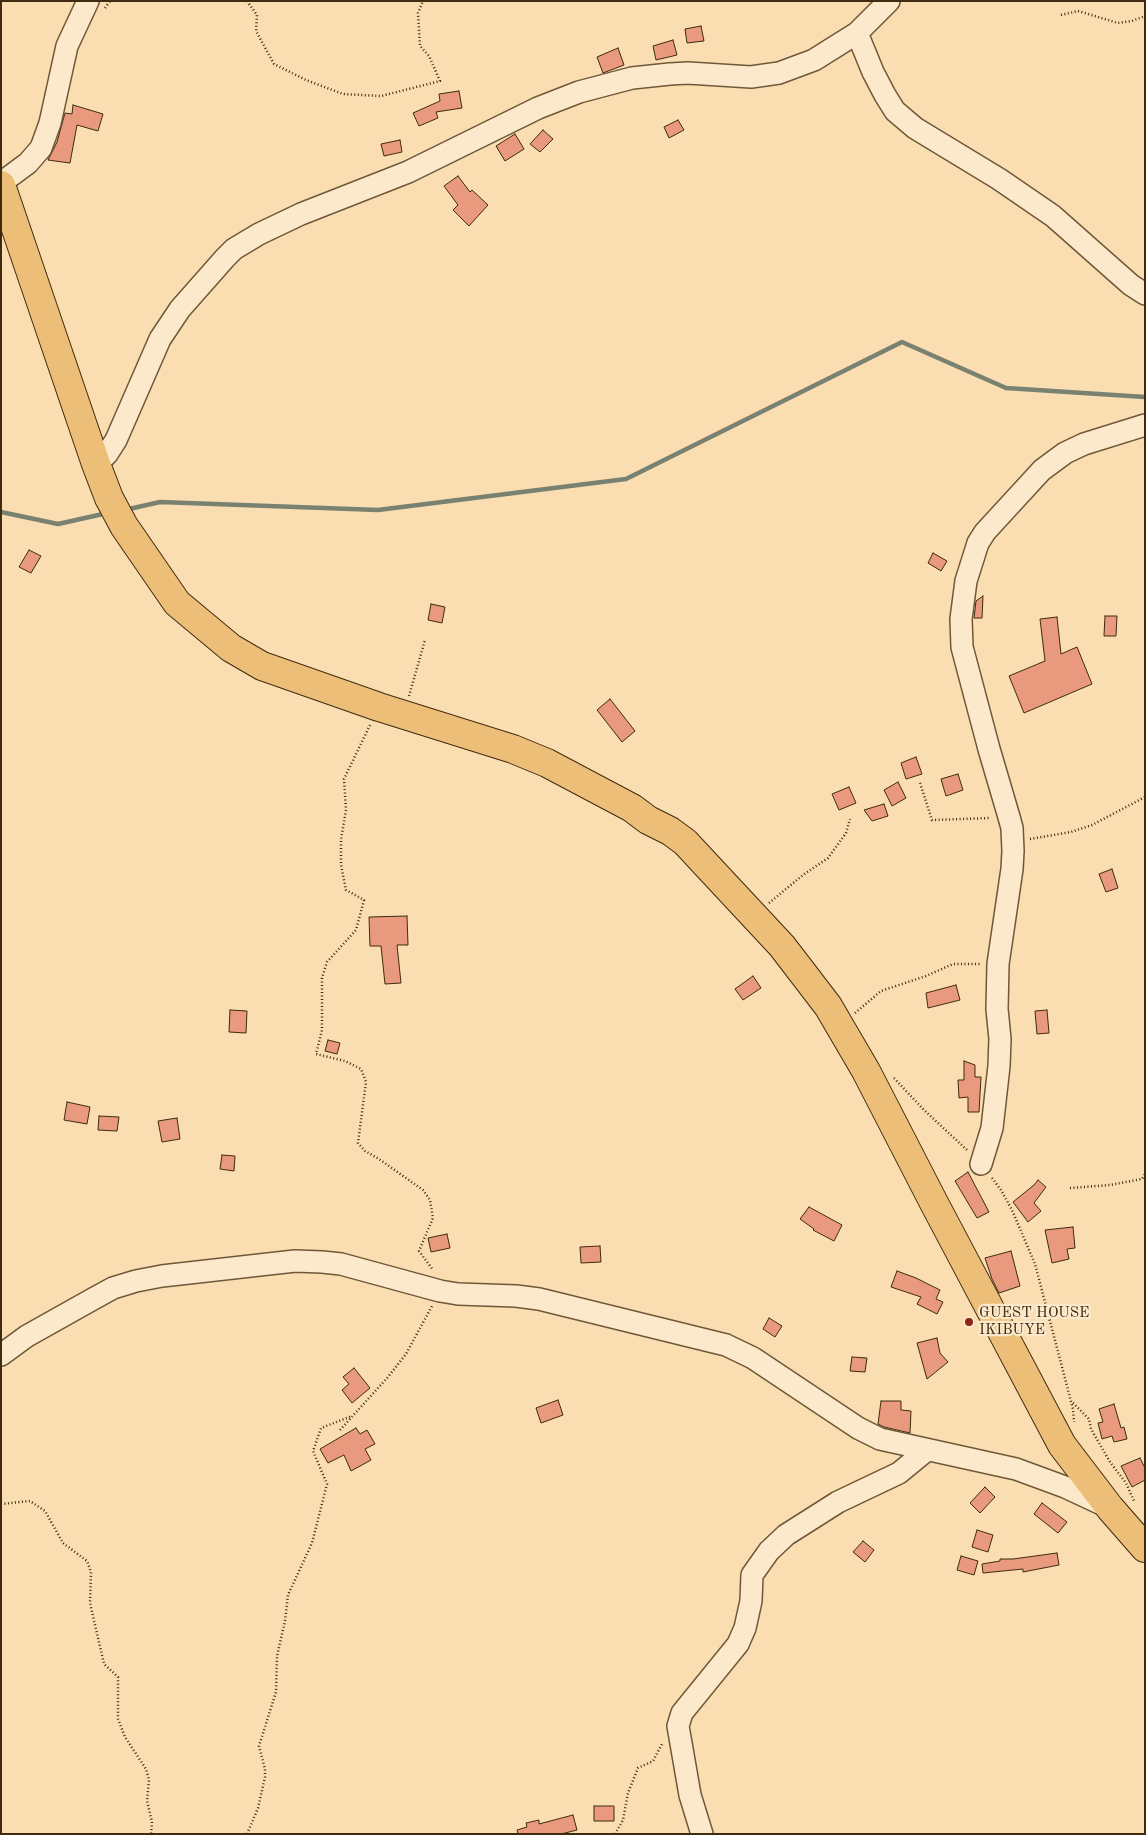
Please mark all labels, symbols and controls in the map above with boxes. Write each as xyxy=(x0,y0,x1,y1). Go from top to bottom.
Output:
place label: GUEST HOUSE IKIBUYE xyxy=(979,1304,1089,1339)
marker: GUEST HOUSE IKIBUYE xyxy=(963,1316,975,1328)

